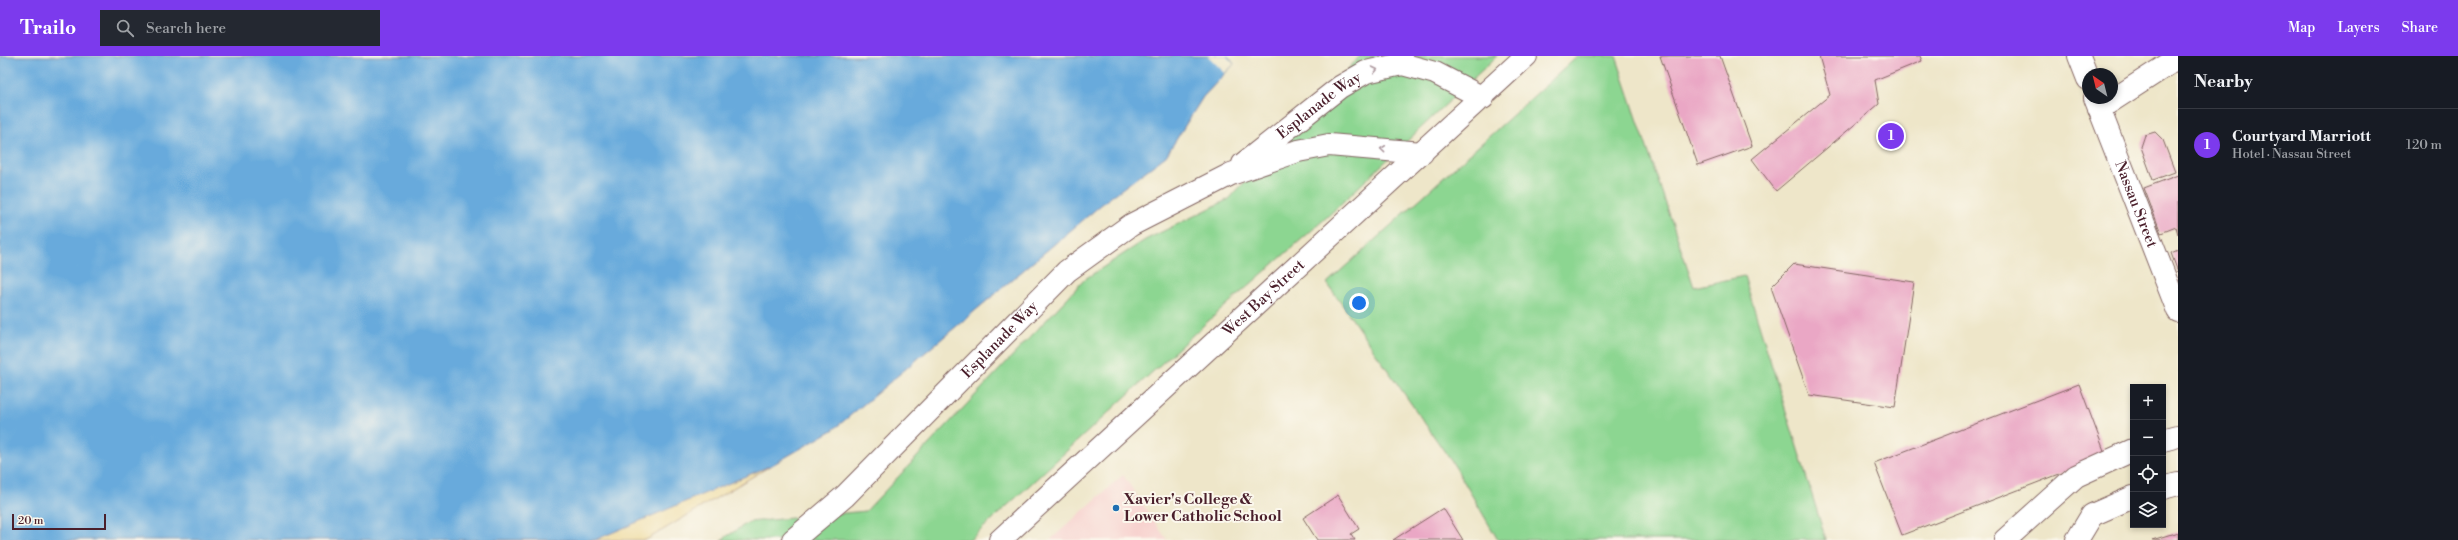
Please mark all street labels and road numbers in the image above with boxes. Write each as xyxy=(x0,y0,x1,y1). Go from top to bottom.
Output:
street label: Esplanade Way xyxy=(1273,68,1365,143)
street label: Nassau Street xyxy=(2110,158,2162,251)
street label: West Bay Street xyxy=(1218,255,1309,341)
street label: Esplanade Way xyxy=(958,297,1042,382)

